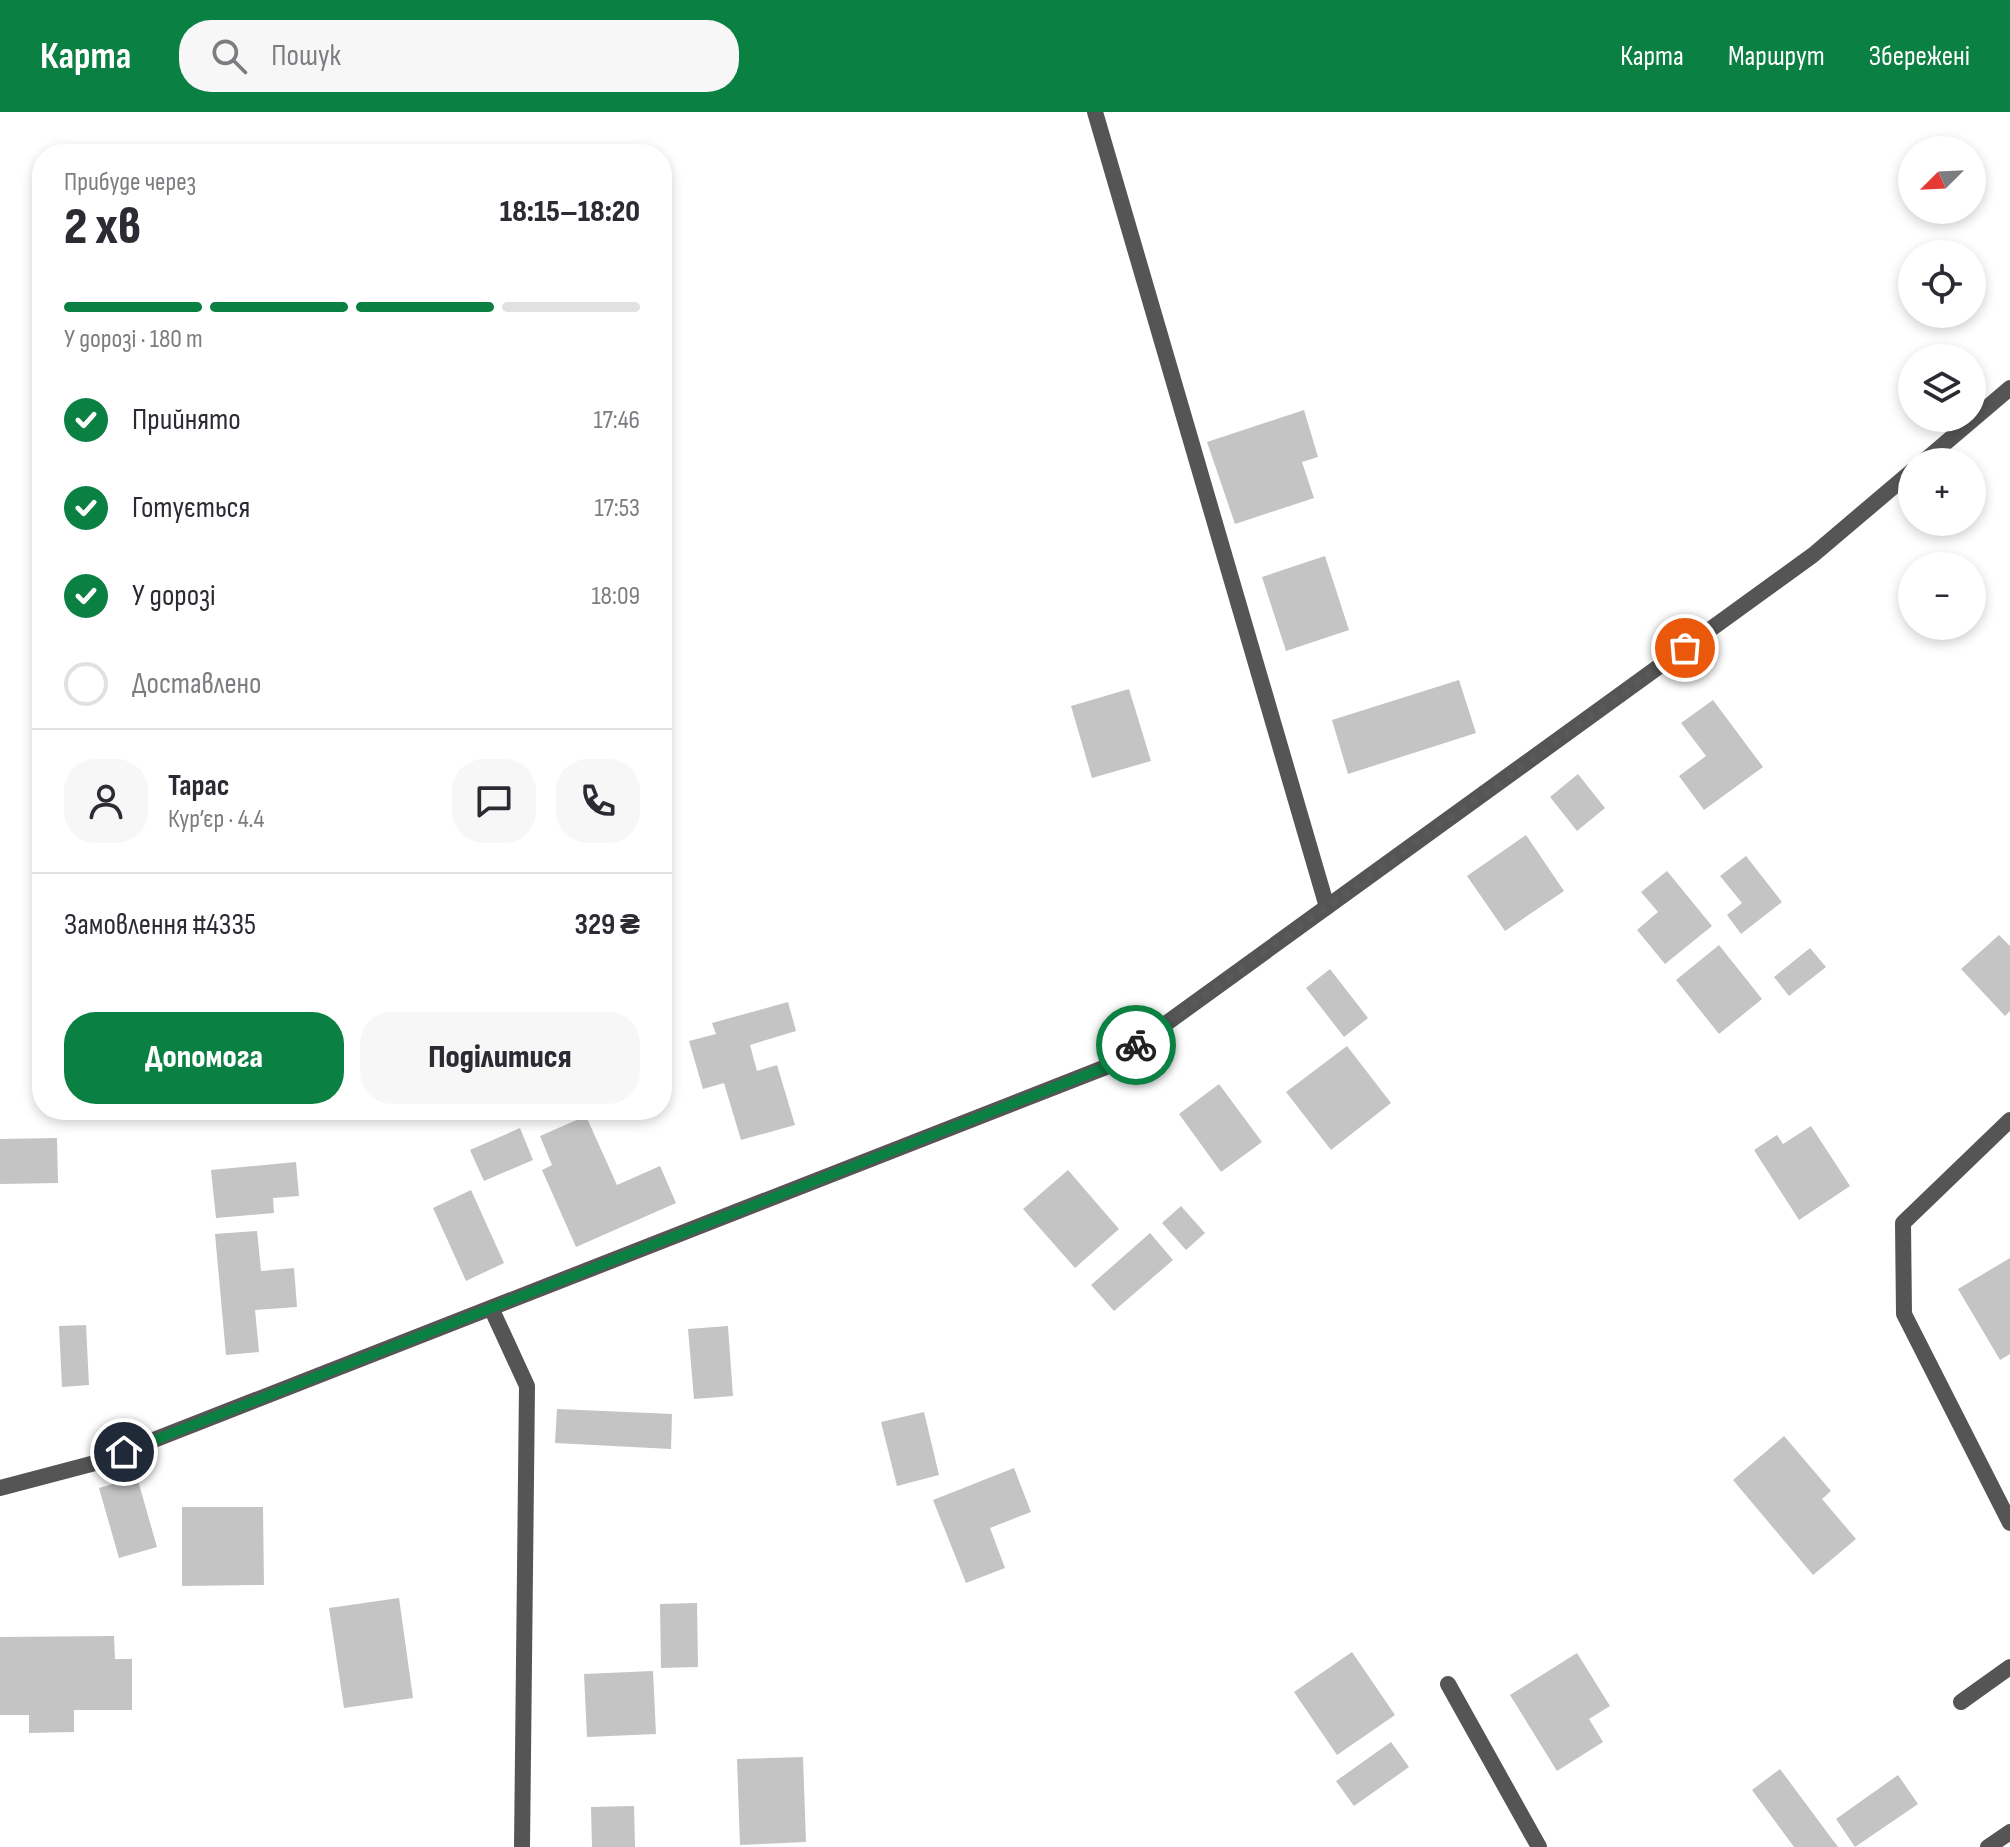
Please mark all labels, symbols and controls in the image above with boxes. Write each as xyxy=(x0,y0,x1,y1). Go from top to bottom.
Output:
search box xyxy=(179,20,739,92)
text: Карта xyxy=(40,34,131,79)
icon: search xyxy=(207,34,251,78)
text: Пошук xyxy=(271,38,341,74)
text: Карта xyxy=(1620,40,1684,73)
text: Маршрут xyxy=(1728,40,1825,73)
text: Збережені xyxy=(1869,40,1970,73)
north arrow xyxy=(1898,136,1986,224)
map controls xyxy=(1898,136,1986,640)
text: Прибуде через xyxy=(64,167,196,198)
text: 18:15–18:20 xyxy=(500,194,640,230)
text: 2 хв xyxy=(64,196,141,259)
button: locate xyxy=(1898,240,1986,328)
text: У дорозі · 180 m xyxy=(64,324,203,355)
button: layers xyxy=(1898,344,1986,432)
icon: check xyxy=(64,398,108,442)
text: Прийнято xyxy=(132,402,241,438)
text: 17:46 xyxy=(594,405,640,436)
button: + xyxy=(1898,448,1986,536)
icon: check xyxy=(64,486,108,530)
text: Готується xyxy=(132,490,250,526)
text: 17:53 xyxy=(594,493,640,524)
button: − xyxy=(1898,552,1986,640)
icon: check xyxy=(64,574,108,618)
text: У дорозі xyxy=(132,578,216,614)
text: 18:09 xyxy=(592,581,640,612)
pin xyxy=(1651,614,1719,682)
icon: bag xyxy=(1663,626,1707,670)
text: Доставлено xyxy=(132,666,262,702)
button: person xyxy=(64,759,148,843)
button: chat xyxy=(452,759,536,843)
button: phone xyxy=(556,759,640,843)
text: Тарас xyxy=(168,768,229,804)
text: Кур’єр · 4.4 xyxy=(168,804,264,835)
text: Замовлення #4335 xyxy=(64,907,256,943)
text: 329 ₴ xyxy=(574,907,640,943)
courier xyxy=(1096,1005,1176,1085)
button: Допомога xyxy=(64,1012,344,1104)
button: Поділитися xyxy=(360,1012,640,1104)
icon: bike xyxy=(1114,1023,1158,1067)
pin xyxy=(90,1418,158,1486)
icon: home xyxy=(102,1430,146,1474)

